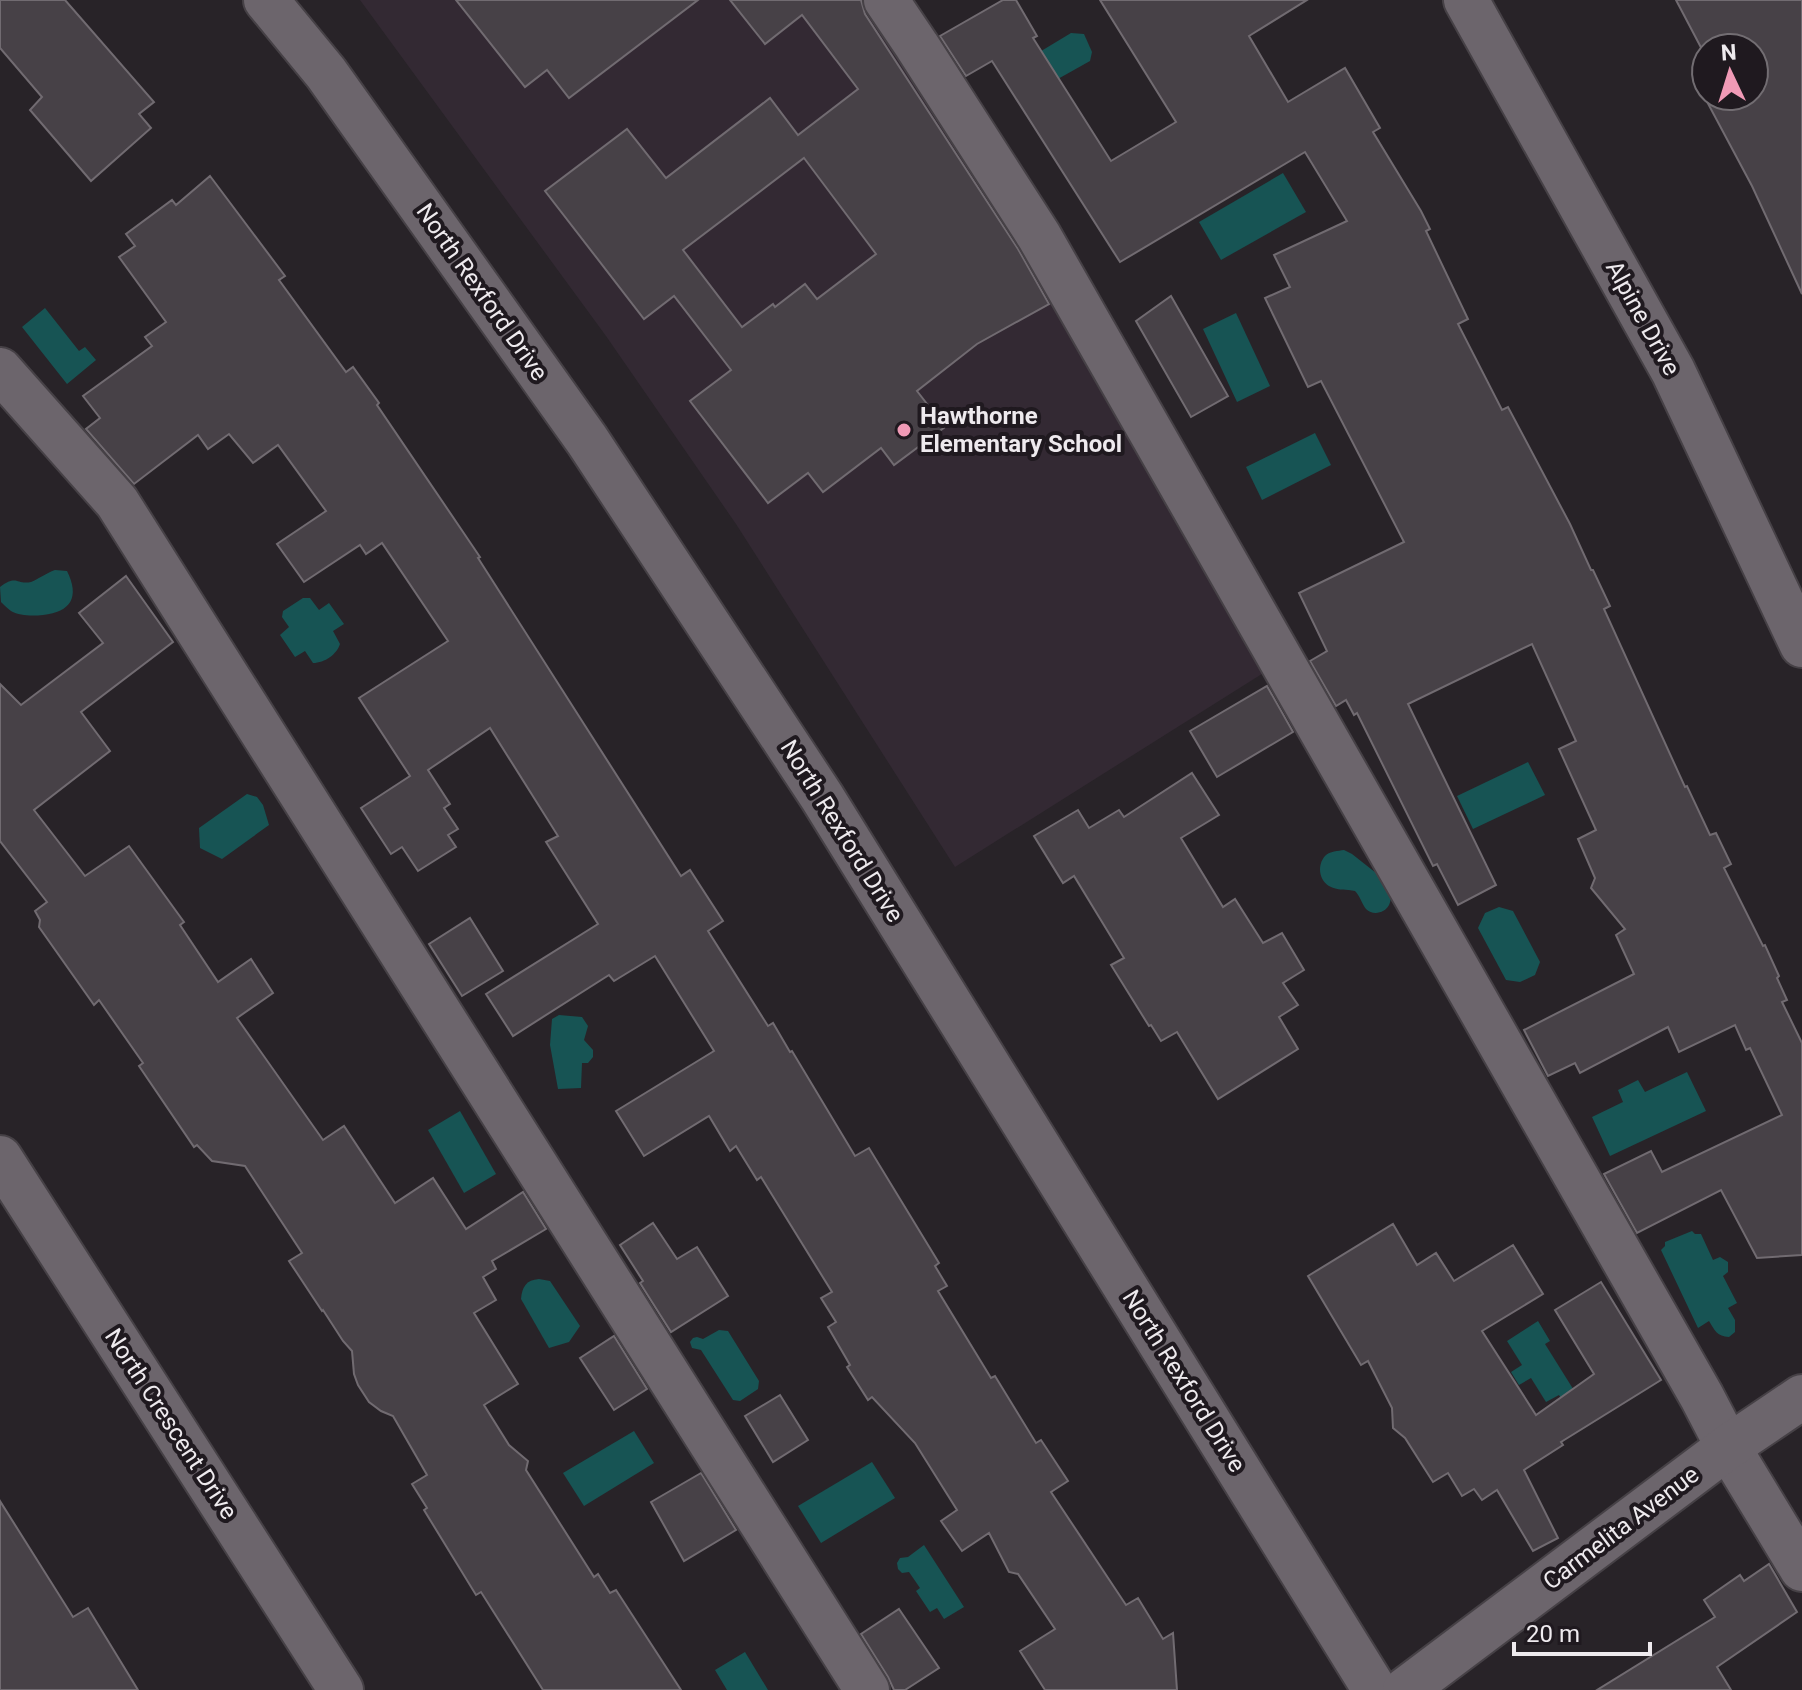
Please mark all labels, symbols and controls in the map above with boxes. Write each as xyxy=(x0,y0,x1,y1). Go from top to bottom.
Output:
north arrow xyxy=(1690,32,1770,112)
text: N xyxy=(1720,40,1737,66)
street label: North Rexford Drive xyxy=(410,198,554,386)
street label: Alpine Drive xyxy=(1600,256,1686,380)
place label: Hawthorne Elementary School xyxy=(920,402,1122,458)
marker: Hawthorne Elementary School xyxy=(895,421,913,439)
street label: North Rexford Drive xyxy=(775,735,909,927)
street label: North Rexford Drive xyxy=(1117,1285,1251,1477)
street label: North Crescent Drive xyxy=(99,1324,243,1524)
street label: Carmelita Avenue xyxy=(1538,1460,1704,1596)
scale bar xyxy=(1514,1606,1650,1656)
text: 20 m xyxy=(1526,1620,1580,1648)

